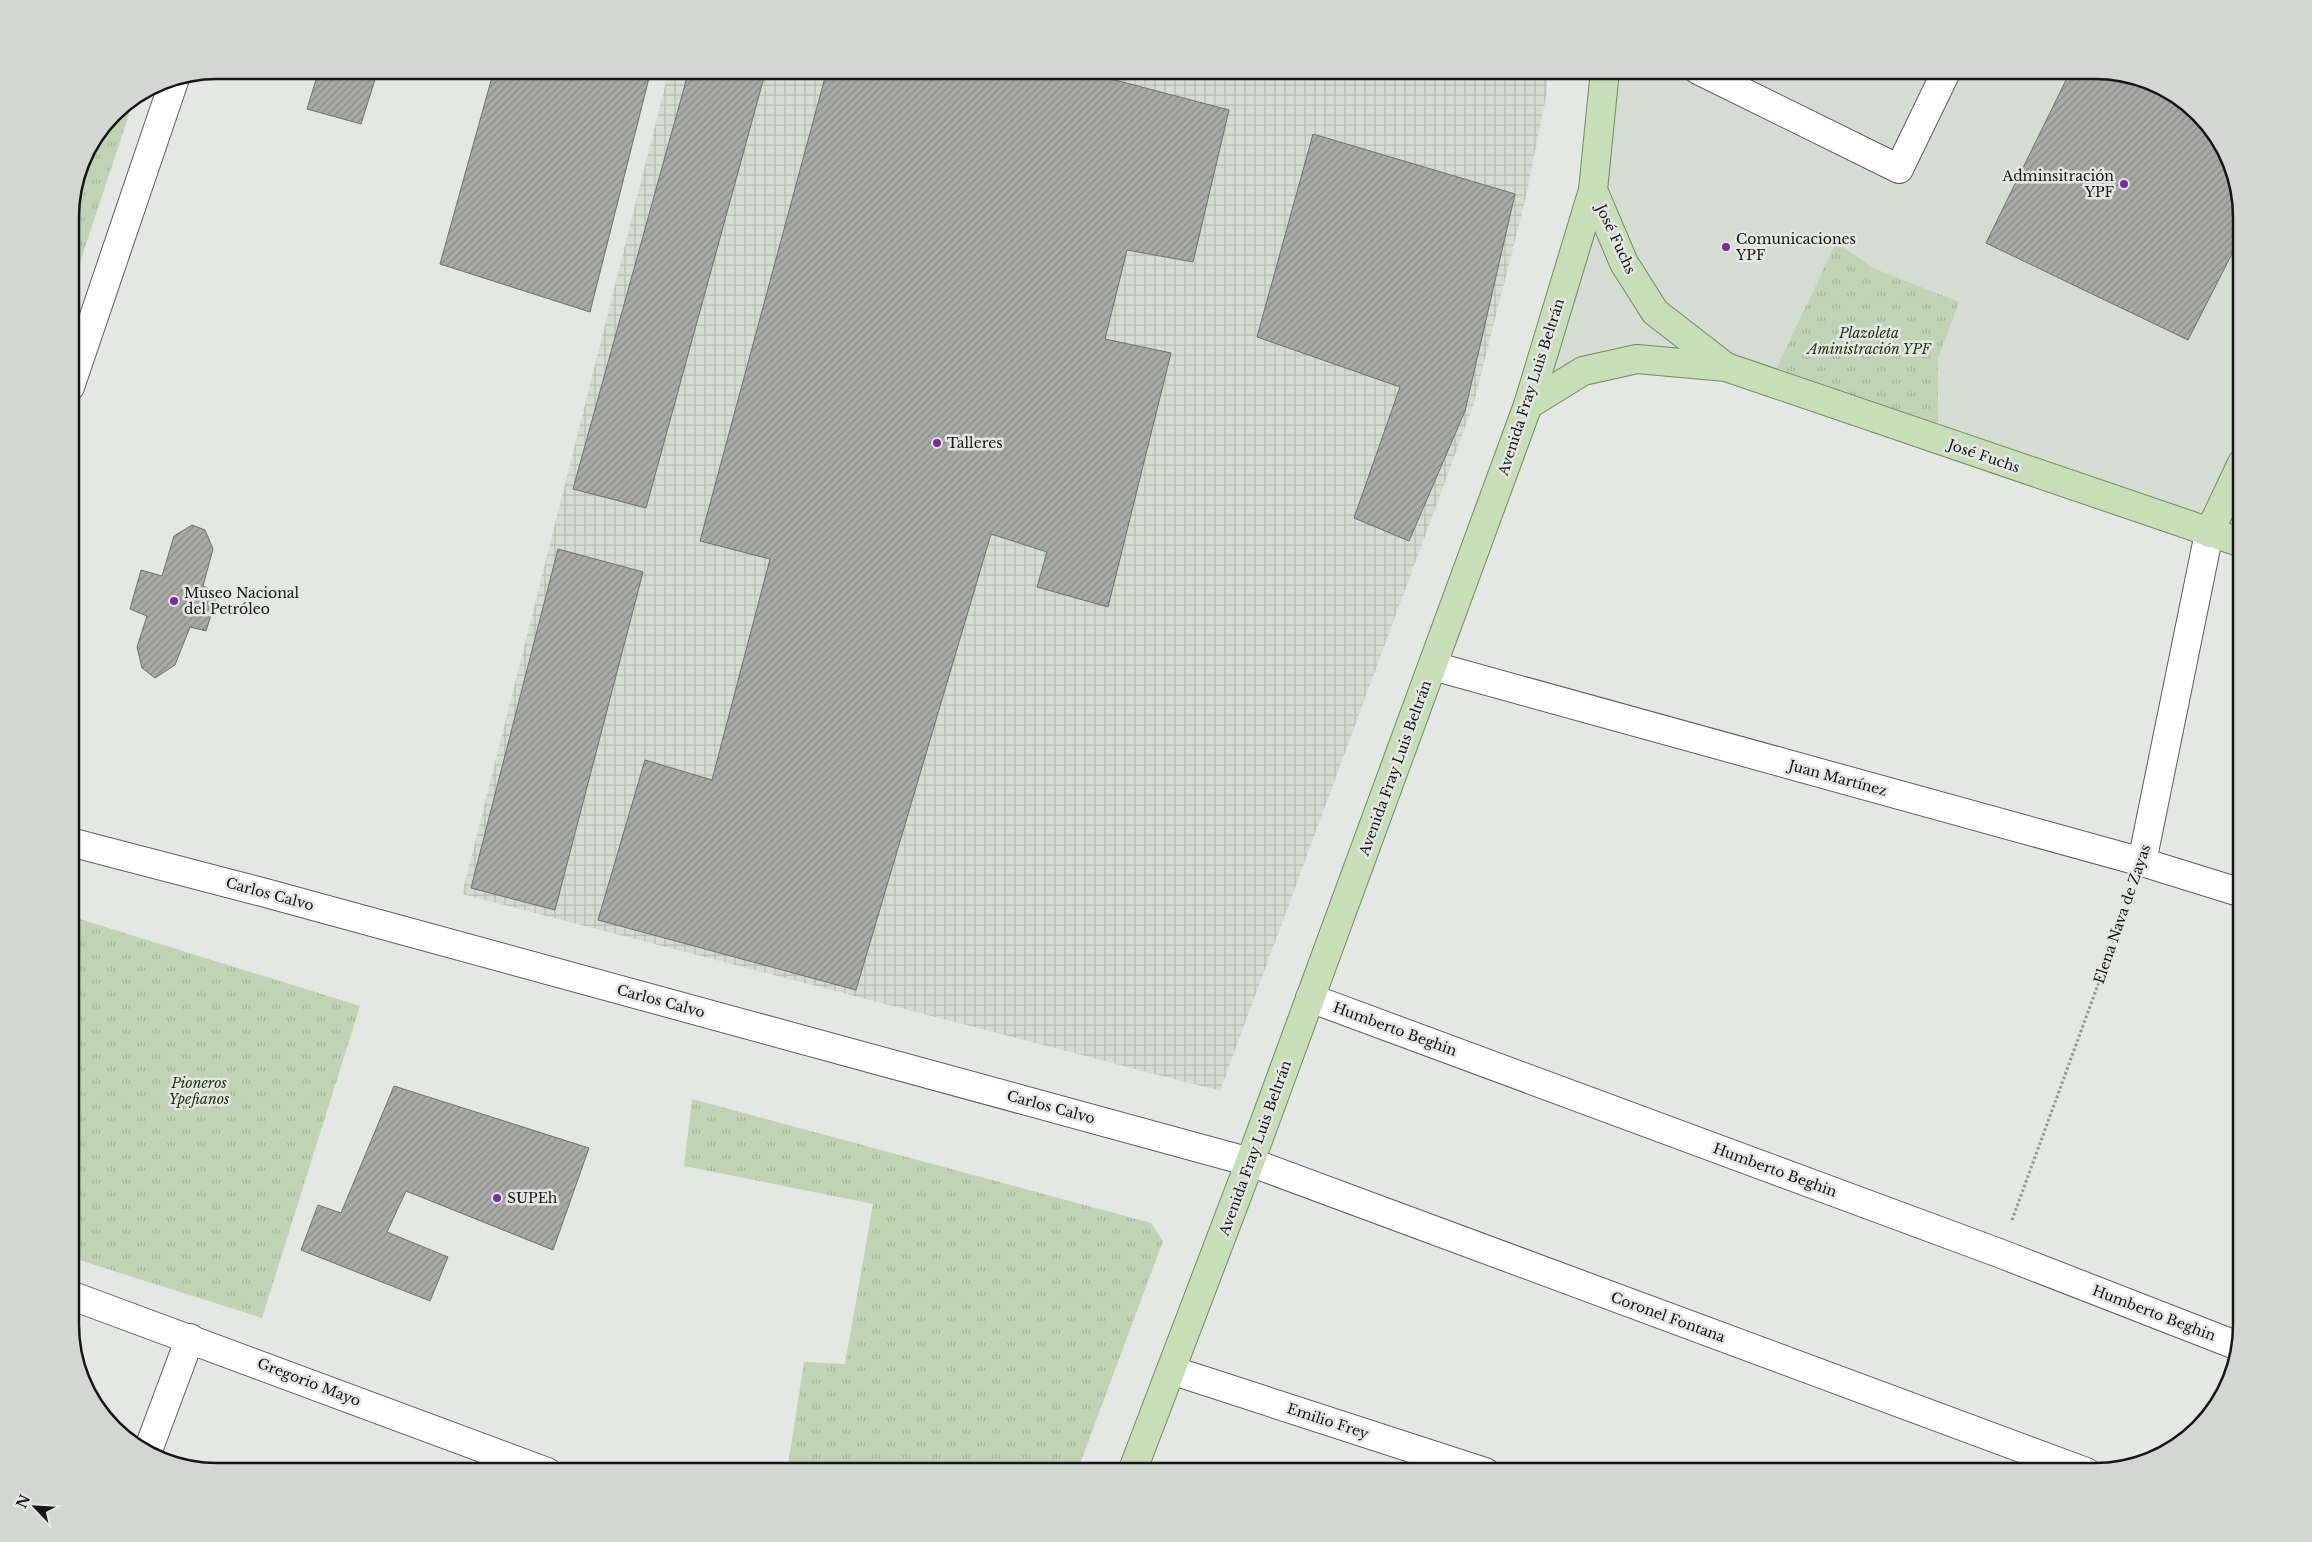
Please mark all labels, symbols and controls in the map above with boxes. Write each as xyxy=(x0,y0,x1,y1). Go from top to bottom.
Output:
place label: Adminsitración YPF xyxy=(2002,167,2115,201)
marker: Adminsitración YPF xyxy=(2118,178,2130,190)
street label: José Fuchs xyxy=(1591,199,1640,277)
place label: Comunicaciones YPF xyxy=(1735,230,1856,264)
marker: Comunicaciones YPF xyxy=(1720,241,1732,253)
street label: Avenida Fray Luis Beltrán xyxy=(1494,296,1568,479)
park label: Plazoleta Aministración YPF xyxy=(1805,324,1931,358)
place label: Talleres xyxy=(947,434,1003,452)
street label: José Fuchs xyxy=(1944,435,2022,477)
marker: Talleres xyxy=(931,437,943,449)
place label: Museo Nacional del Petróleo xyxy=(184,584,300,618)
marker: Museo Nacional del Petróleo xyxy=(168,595,180,607)
street label: Avenida Fray Luis Beltrán xyxy=(1355,678,1435,859)
street label: Juan Martínez xyxy=(1785,756,1889,800)
street label: Elena Nava de Zayas xyxy=(2090,842,2154,986)
street label: Carlos Calvo xyxy=(224,874,316,914)
street label: Carlos Calvo xyxy=(615,981,707,1021)
street label: Humberto Beghin xyxy=(1331,998,1460,1060)
street label: Avenida Fray Luis Beltrán xyxy=(1215,1058,1295,1239)
park label: Pioneros Ypefianos xyxy=(169,1074,229,1108)
street label: Carlos Calvo xyxy=(1005,1087,1097,1127)
street label: Humberto Beghin xyxy=(1711,1139,1840,1201)
place label: SUPEh xyxy=(507,1189,558,1207)
marker: SUPEh xyxy=(491,1192,503,1204)
street label: Humberto Beghin xyxy=(2090,1281,2219,1345)
street label: Coronel Fontana xyxy=(1608,1288,1728,1346)
street label: Gregorio Mayo xyxy=(255,1354,363,1410)
street label: Emilio Frey xyxy=(1285,1399,1371,1443)
north arrow xyxy=(10,1482,60,1532)
text: N xyxy=(12,1492,34,1511)

